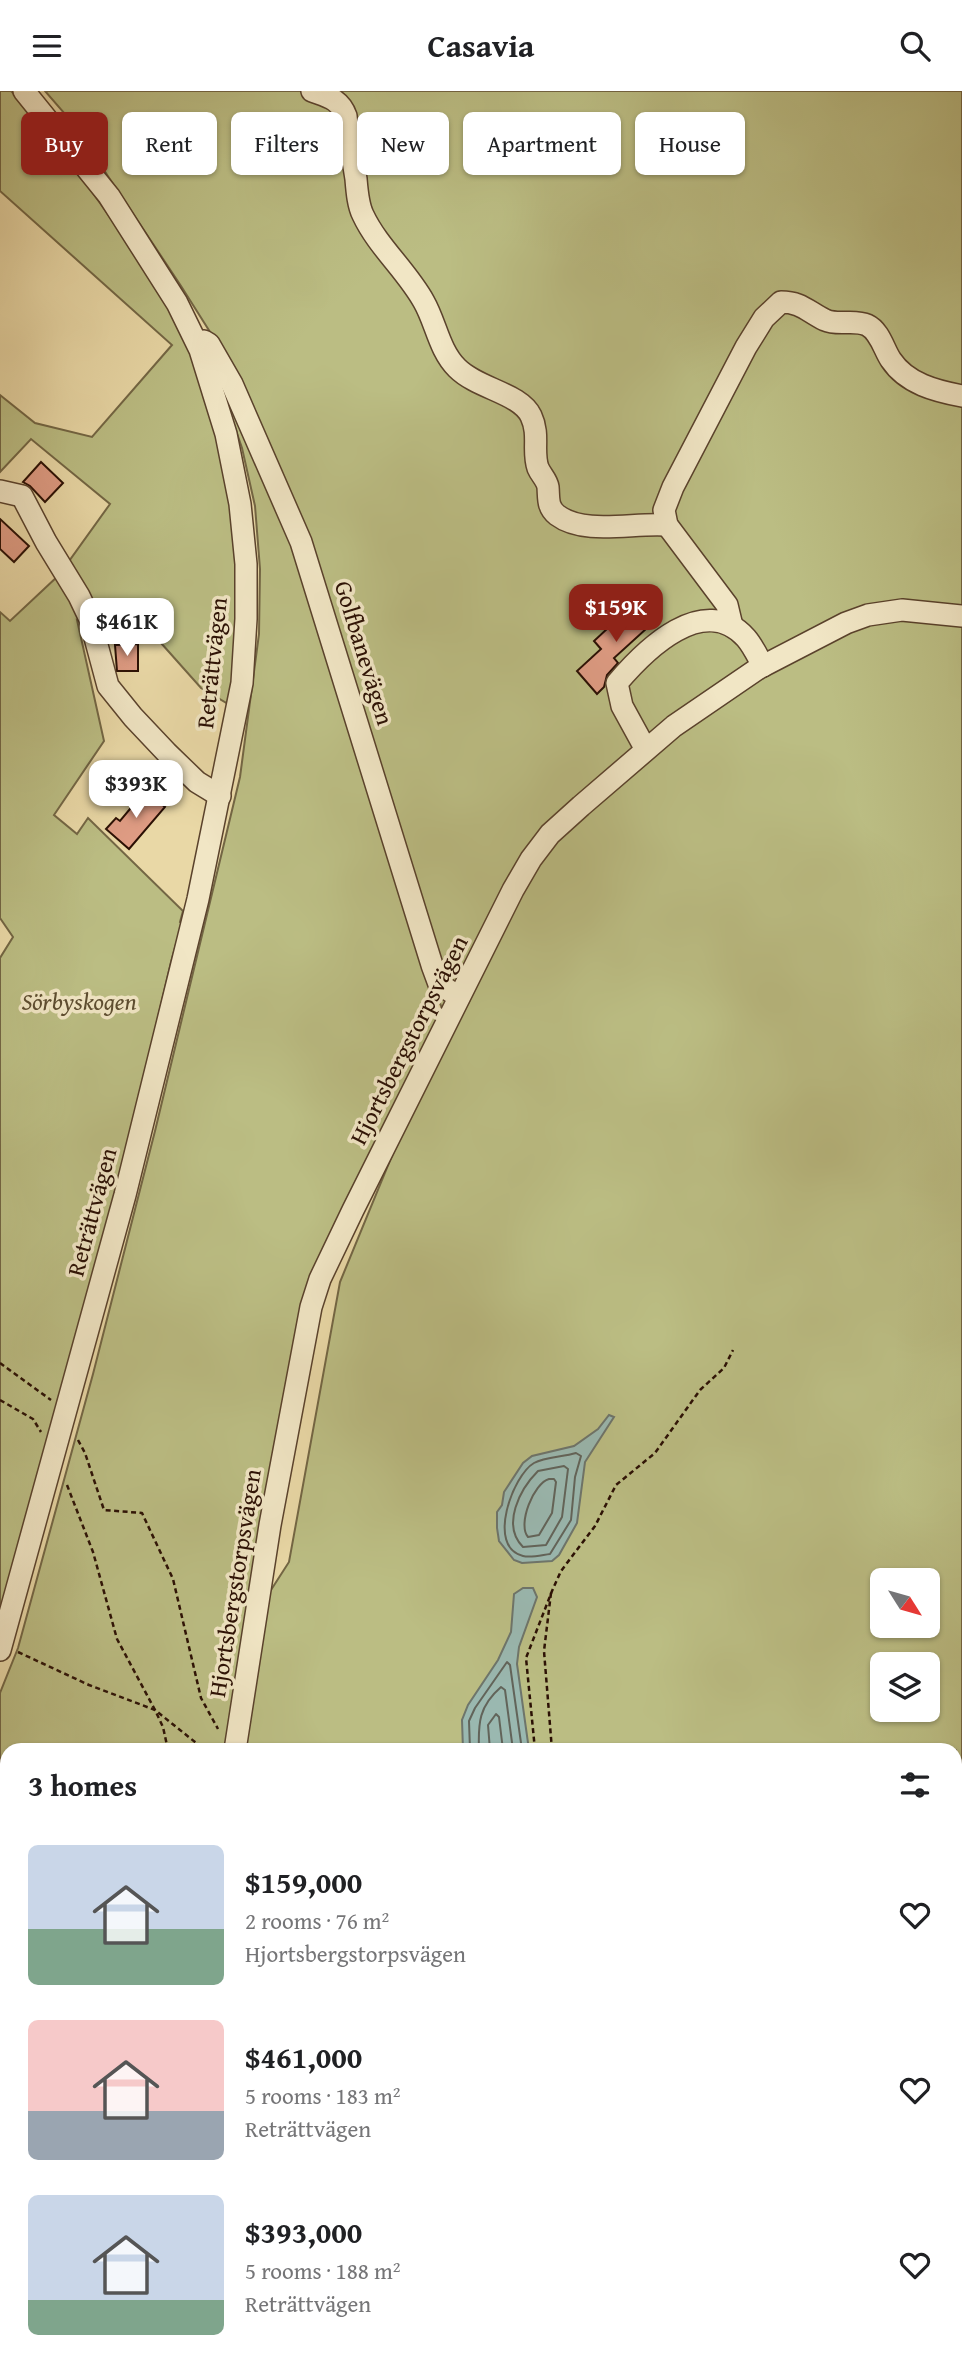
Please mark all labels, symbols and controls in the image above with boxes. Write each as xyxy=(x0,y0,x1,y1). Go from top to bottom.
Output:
text: Casavia xyxy=(428,22,534,69)
icon: menu xyxy=(28,27,66,65)
icon: search xyxy=(896,27,934,65)
chip: Buy xyxy=(21,112,108,175)
chip: Rent xyxy=(122,112,217,175)
chip: Filters xyxy=(231,112,343,175)
chip: New xyxy=(357,112,449,175)
chip: Apartment xyxy=(463,112,621,175)
chip: House xyxy=(635,112,745,175)
street label: Golfbanevägen xyxy=(326,576,403,730)
pin: $159K xyxy=(567,585,665,644)
text: $159K xyxy=(585,590,647,623)
street label: Reträttvägen xyxy=(187,595,236,730)
pin: $461K xyxy=(78,599,176,658)
text: $461K xyxy=(96,604,158,637)
pin: $393K xyxy=(87,761,185,820)
text: $393K xyxy=(105,766,167,799)
street label: Hjortsbergstorpsvägen xyxy=(341,929,477,1150)
park label: Sörbyskogen xyxy=(21,984,137,1019)
street label: Reträttvägen xyxy=(58,1143,126,1280)
street label: Hjortsbergstorpsvägen xyxy=(199,1466,270,1700)
north arrow xyxy=(870,1568,940,1638)
map controls xyxy=(870,1568,940,1722)
button: layers xyxy=(870,1652,940,1722)
text: 3 homes xyxy=(28,1763,137,1807)
icon: filters xyxy=(896,1766,934,1804)
text: $159,000 xyxy=(245,1860,362,1904)
icon: home xyxy=(84,1873,168,1957)
icon: heart xyxy=(896,1896,934,1934)
text: 2 rooms · 76 m² xyxy=(245,1904,389,1937)
text: Hjortsbergstorpsvägen xyxy=(245,1937,466,1970)
text: $461,000 xyxy=(245,2035,362,2079)
icon: home xyxy=(84,2048,168,2132)
icon: heart xyxy=(896,2071,934,2109)
text: 5 rooms · 183 m² xyxy=(245,2079,400,2112)
text: Reträttvägen xyxy=(245,2112,371,2145)
text: $393,000 xyxy=(245,2210,362,2254)
icon: home xyxy=(84,2223,168,2307)
icon: heart xyxy=(896,2246,934,2284)
text: 5 rooms · 188 m² xyxy=(245,2254,400,2287)
text: Reträttvägen xyxy=(245,2287,371,2320)

